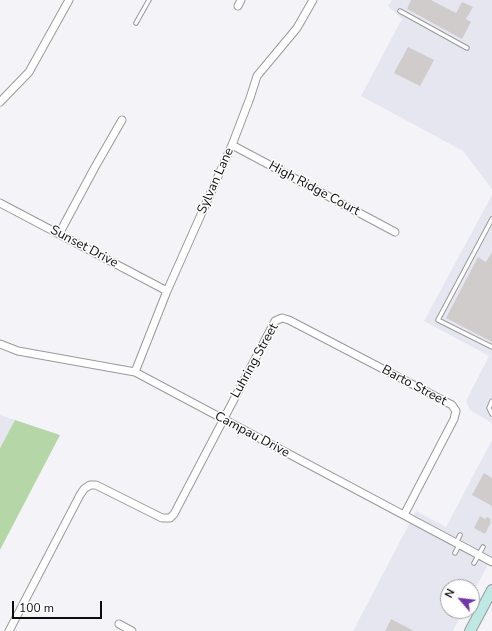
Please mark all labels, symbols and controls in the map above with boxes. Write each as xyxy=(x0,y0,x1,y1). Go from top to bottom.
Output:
street label: Sylvan Lane xyxy=(194,146,238,216)
street label: High Ridge Court xyxy=(266,158,362,220)
street label: Sunset Drive xyxy=(47,223,121,271)
street label: Luhring Street xyxy=(228,321,282,401)
street label: Barto Street xyxy=(379,362,449,410)
street label: Campau Drive xyxy=(212,409,292,461)
north arrow xyxy=(440,579,480,619)
text: N xyxy=(441,586,458,601)
scale bar xyxy=(14,593,104,619)
text: 100 m xyxy=(19,600,54,616)

